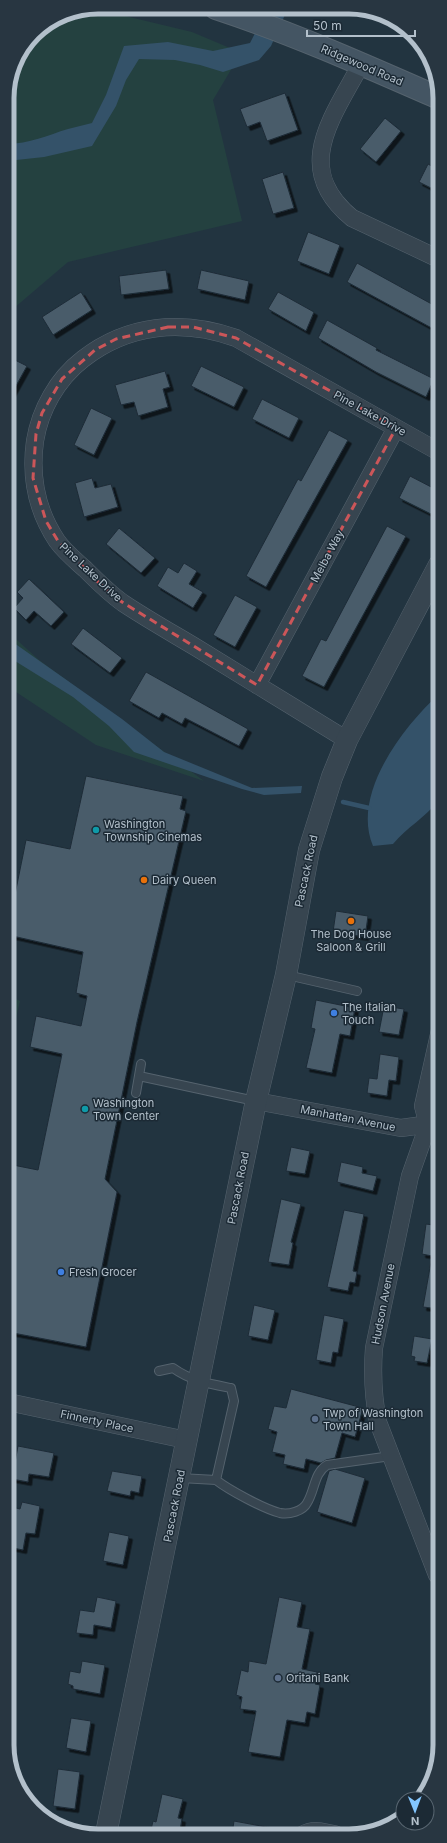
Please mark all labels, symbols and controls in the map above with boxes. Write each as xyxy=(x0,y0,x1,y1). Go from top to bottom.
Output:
scale bar xyxy=(307,12,415,38)
text: 50 m xyxy=(313,18,342,33)
street label: Ridgewood Road xyxy=(319,41,405,89)
street label: Pine Lake Drive xyxy=(331,387,409,439)
street label: Melba Way xyxy=(307,527,347,585)
street label: Pine Lake Drive xyxy=(57,539,125,605)
place label: Washington Township Cinemas xyxy=(104,817,202,844)
marker: Washington Township Cinemas xyxy=(91,825,101,835)
street label: Pascack Road xyxy=(292,834,320,908)
place label: Dairy Queen xyxy=(152,873,217,887)
marker: Dairy Queen xyxy=(139,875,149,885)
marker: The Dog House Saloon & Grill xyxy=(346,916,356,926)
place label: The Dog House Saloon & Grill xyxy=(311,927,391,954)
place label: The Italian Touch xyxy=(342,1000,396,1027)
marker: The Italian Touch xyxy=(329,1008,339,1018)
place label: Washington Town Center xyxy=(93,1096,159,1123)
street label: Manhattan Avenue xyxy=(299,1102,397,1134)
marker: Washington Town Center xyxy=(80,1104,90,1114)
street label: Pascack Road xyxy=(224,1151,252,1225)
street label: Hudson Avenue xyxy=(368,1262,398,1346)
place label: Fresh Grocer xyxy=(69,1265,137,1279)
marker: Fresh Grocer xyxy=(56,1267,66,1277)
street label: Finnerty Place xyxy=(59,1406,135,1436)
place label: Twp of Washington Town Hall xyxy=(323,1406,423,1433)
marker: Twp of Washington Town Hall xyxy=(310,1414,320,1424)
street label: Pascack Road xyxy=(160,1469,188,1543)
place label: Oritani Bank xyxy=(286,1671,349,1685)
marker: Oritani Bank xyxy=(273,1673,283,1683)
north arrow xyxy=(395,1791,435,1831)
text: N xyxy=(411,1814,419,1828)

